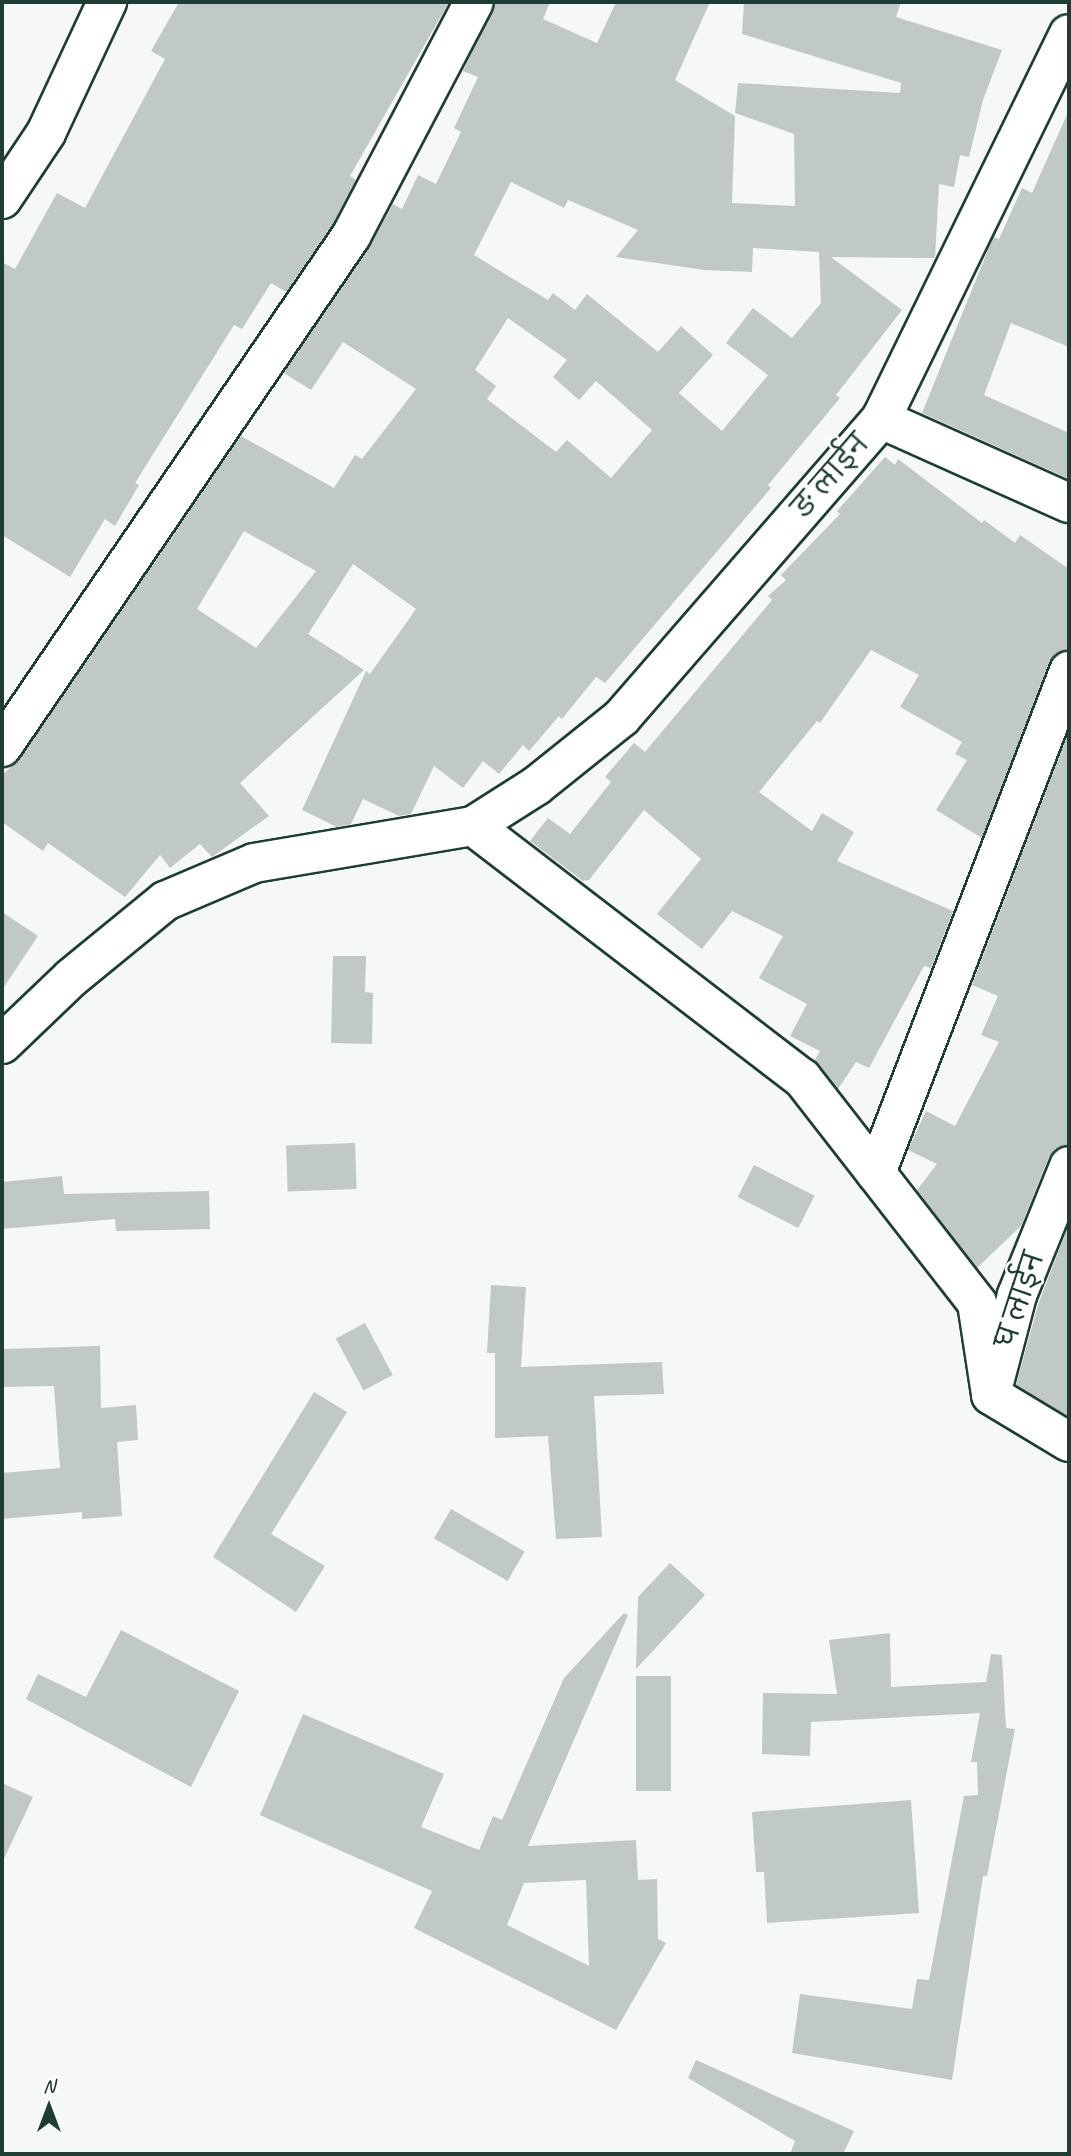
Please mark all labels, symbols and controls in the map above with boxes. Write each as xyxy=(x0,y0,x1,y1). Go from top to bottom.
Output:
street label: ङ लाईन xyxy=(786,427,876,525)
street label: घ लाईन xyxy=(989,1248,1051,1352)
north arrow xyxy=(14,2072,84,2142)
text: N xyxy=(43,2074,55,2098)

